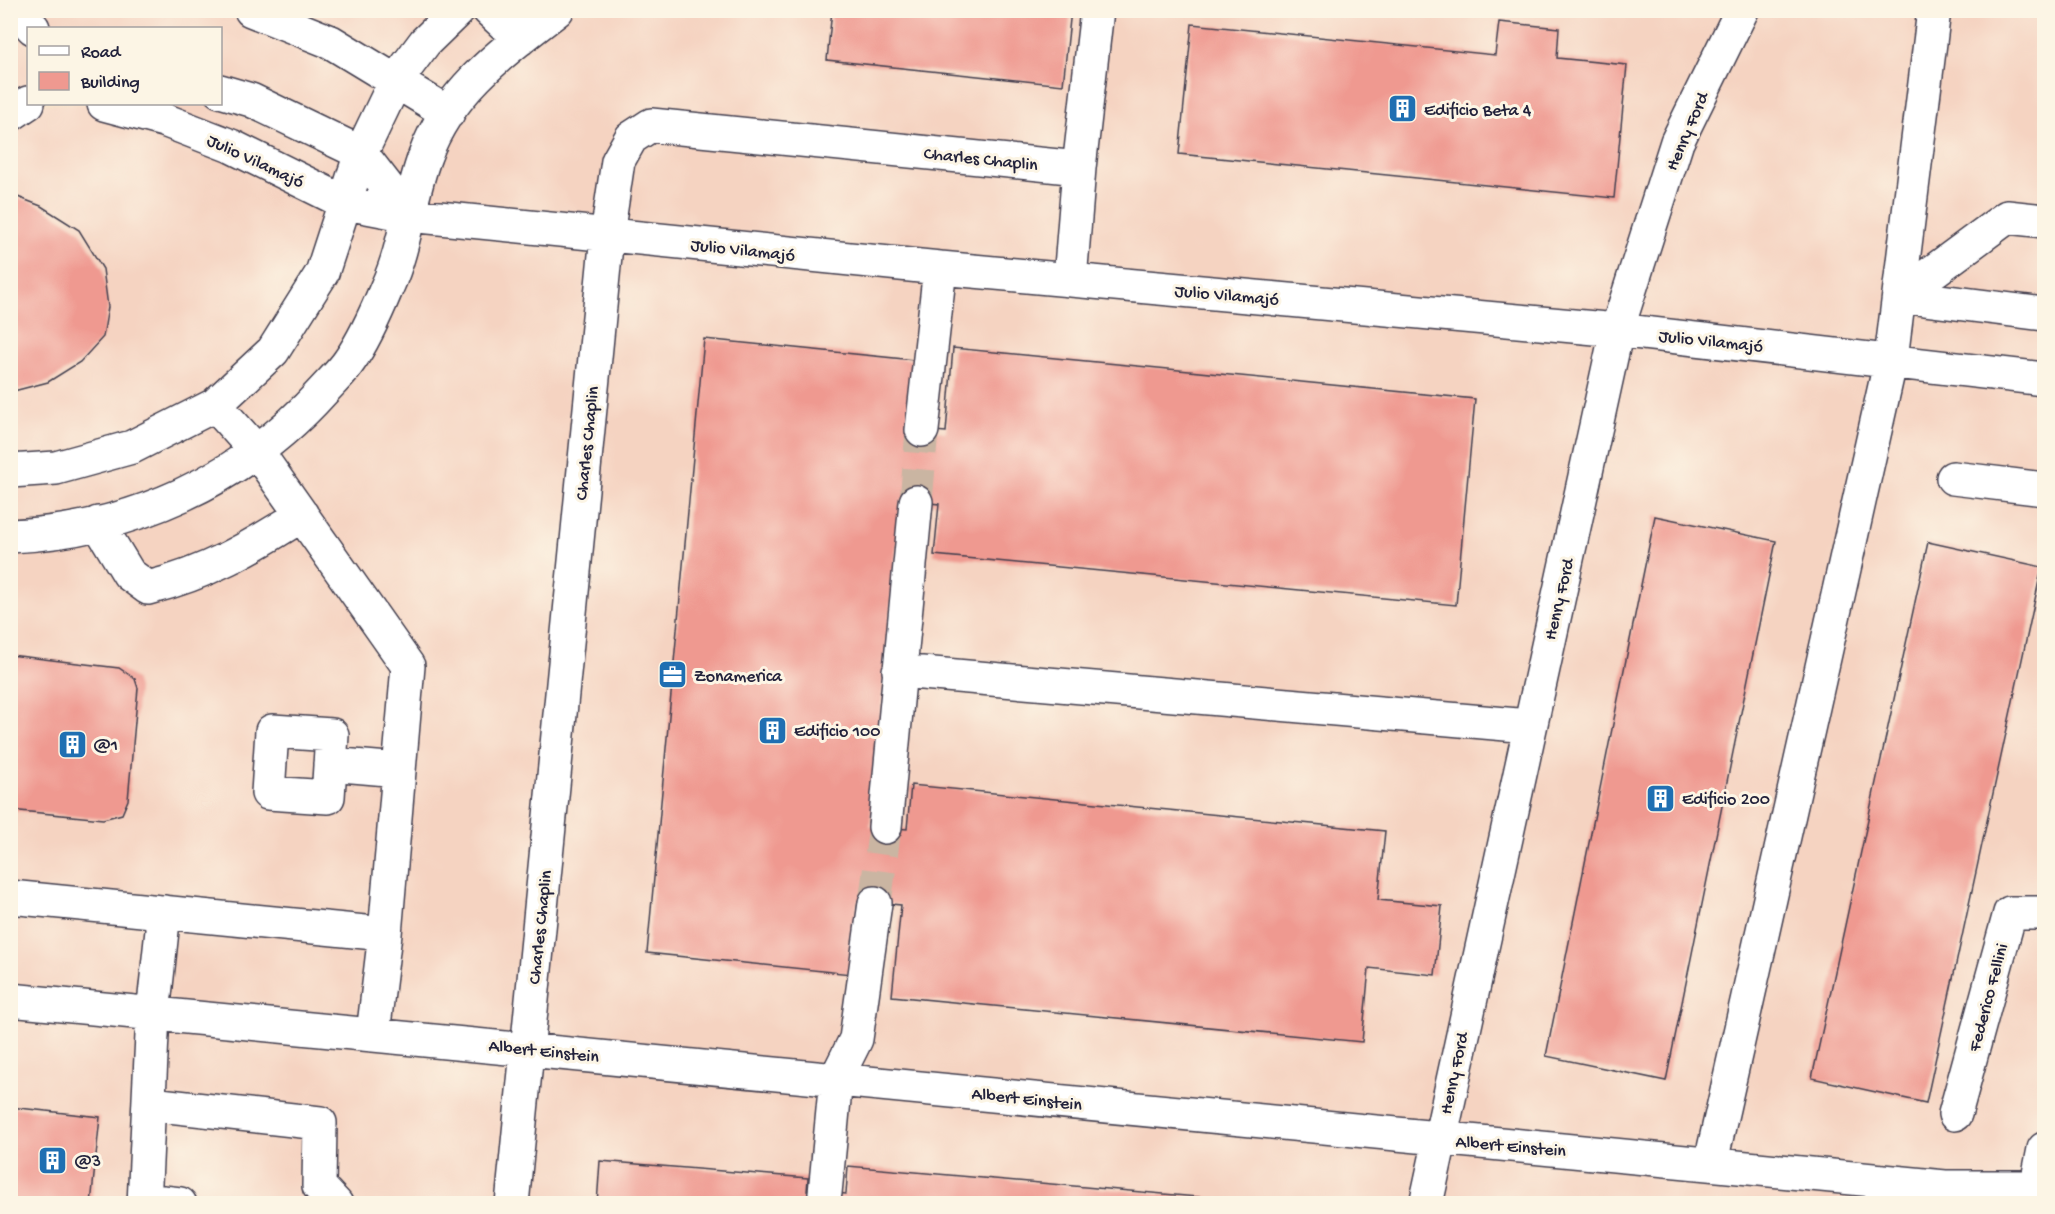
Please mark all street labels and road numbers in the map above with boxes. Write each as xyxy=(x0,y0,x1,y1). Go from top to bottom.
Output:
street label: Henry Ford xyxy=(1662,88,1715,174)
street label: Julio Vilamajó xyxy=(203,131,307,194)
street label: Charles Chaplin xyxy=(923,144,1039,177)
street label: Julio Vilamajó xyxy=(690,236,796,267)
street label: Julio Vilamajó xyxy=(1174,281,1280,312)
street label: Julio Vilamajó xyxy=(1658,327,1764,358)
street label: Charles Chaplin xyxy=(572,385,605,501)
street label: Henry Ford xyxy=(1541,555,1580,642)
street label: Charles Chaplin xyxy=(525,869,558,985)
street label: Federico Fellini xyxy=(1965,941,2014,1055)
street label: Henry Ford xyxy=(1437,1029,1475,1116)
street label: Albert Einstein xyxy=(488,1036,600,1069)
street label: Albert Einstein xyxy=(971,1084,1083,1117)
street label: Albert Einstein xyxy=(1455,1132,1567,1163)

